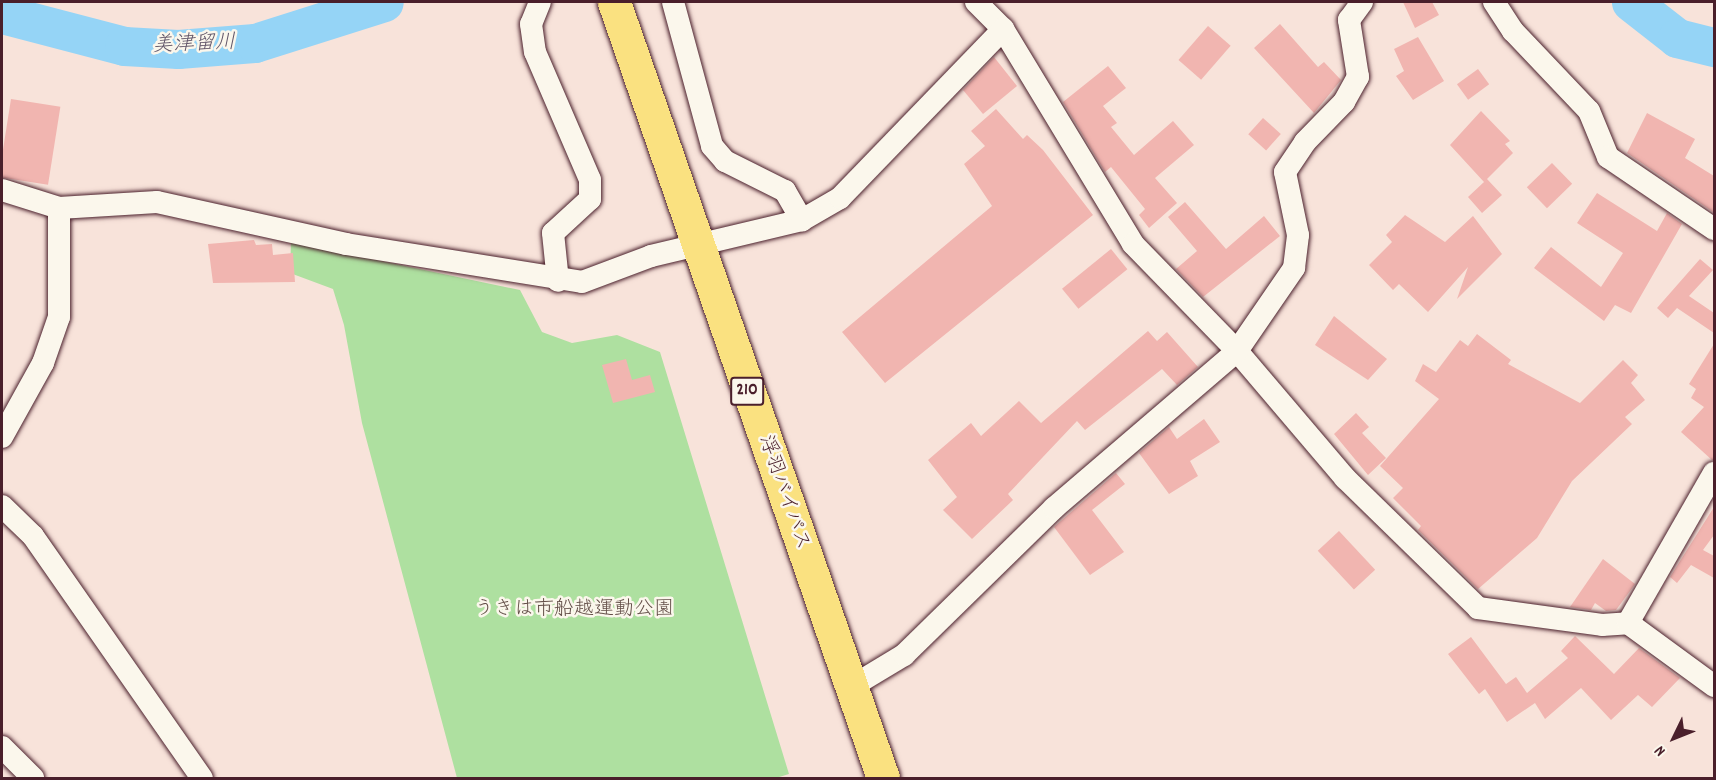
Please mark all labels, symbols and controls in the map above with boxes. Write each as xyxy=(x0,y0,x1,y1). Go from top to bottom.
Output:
water label: 美津留川 xyxy=(152,31,236,59)
road number: 210 xyxy=(729,376,765,406)
street label: 浮羽バイパス xyxy=(752,432,814,554)
park label: うきは市船越運動公園 xyxy=(474,598,674,622)
north arrow xyxy=(1644,708,1704,768)
text: N xyxy=(1649,740,1672,761)

